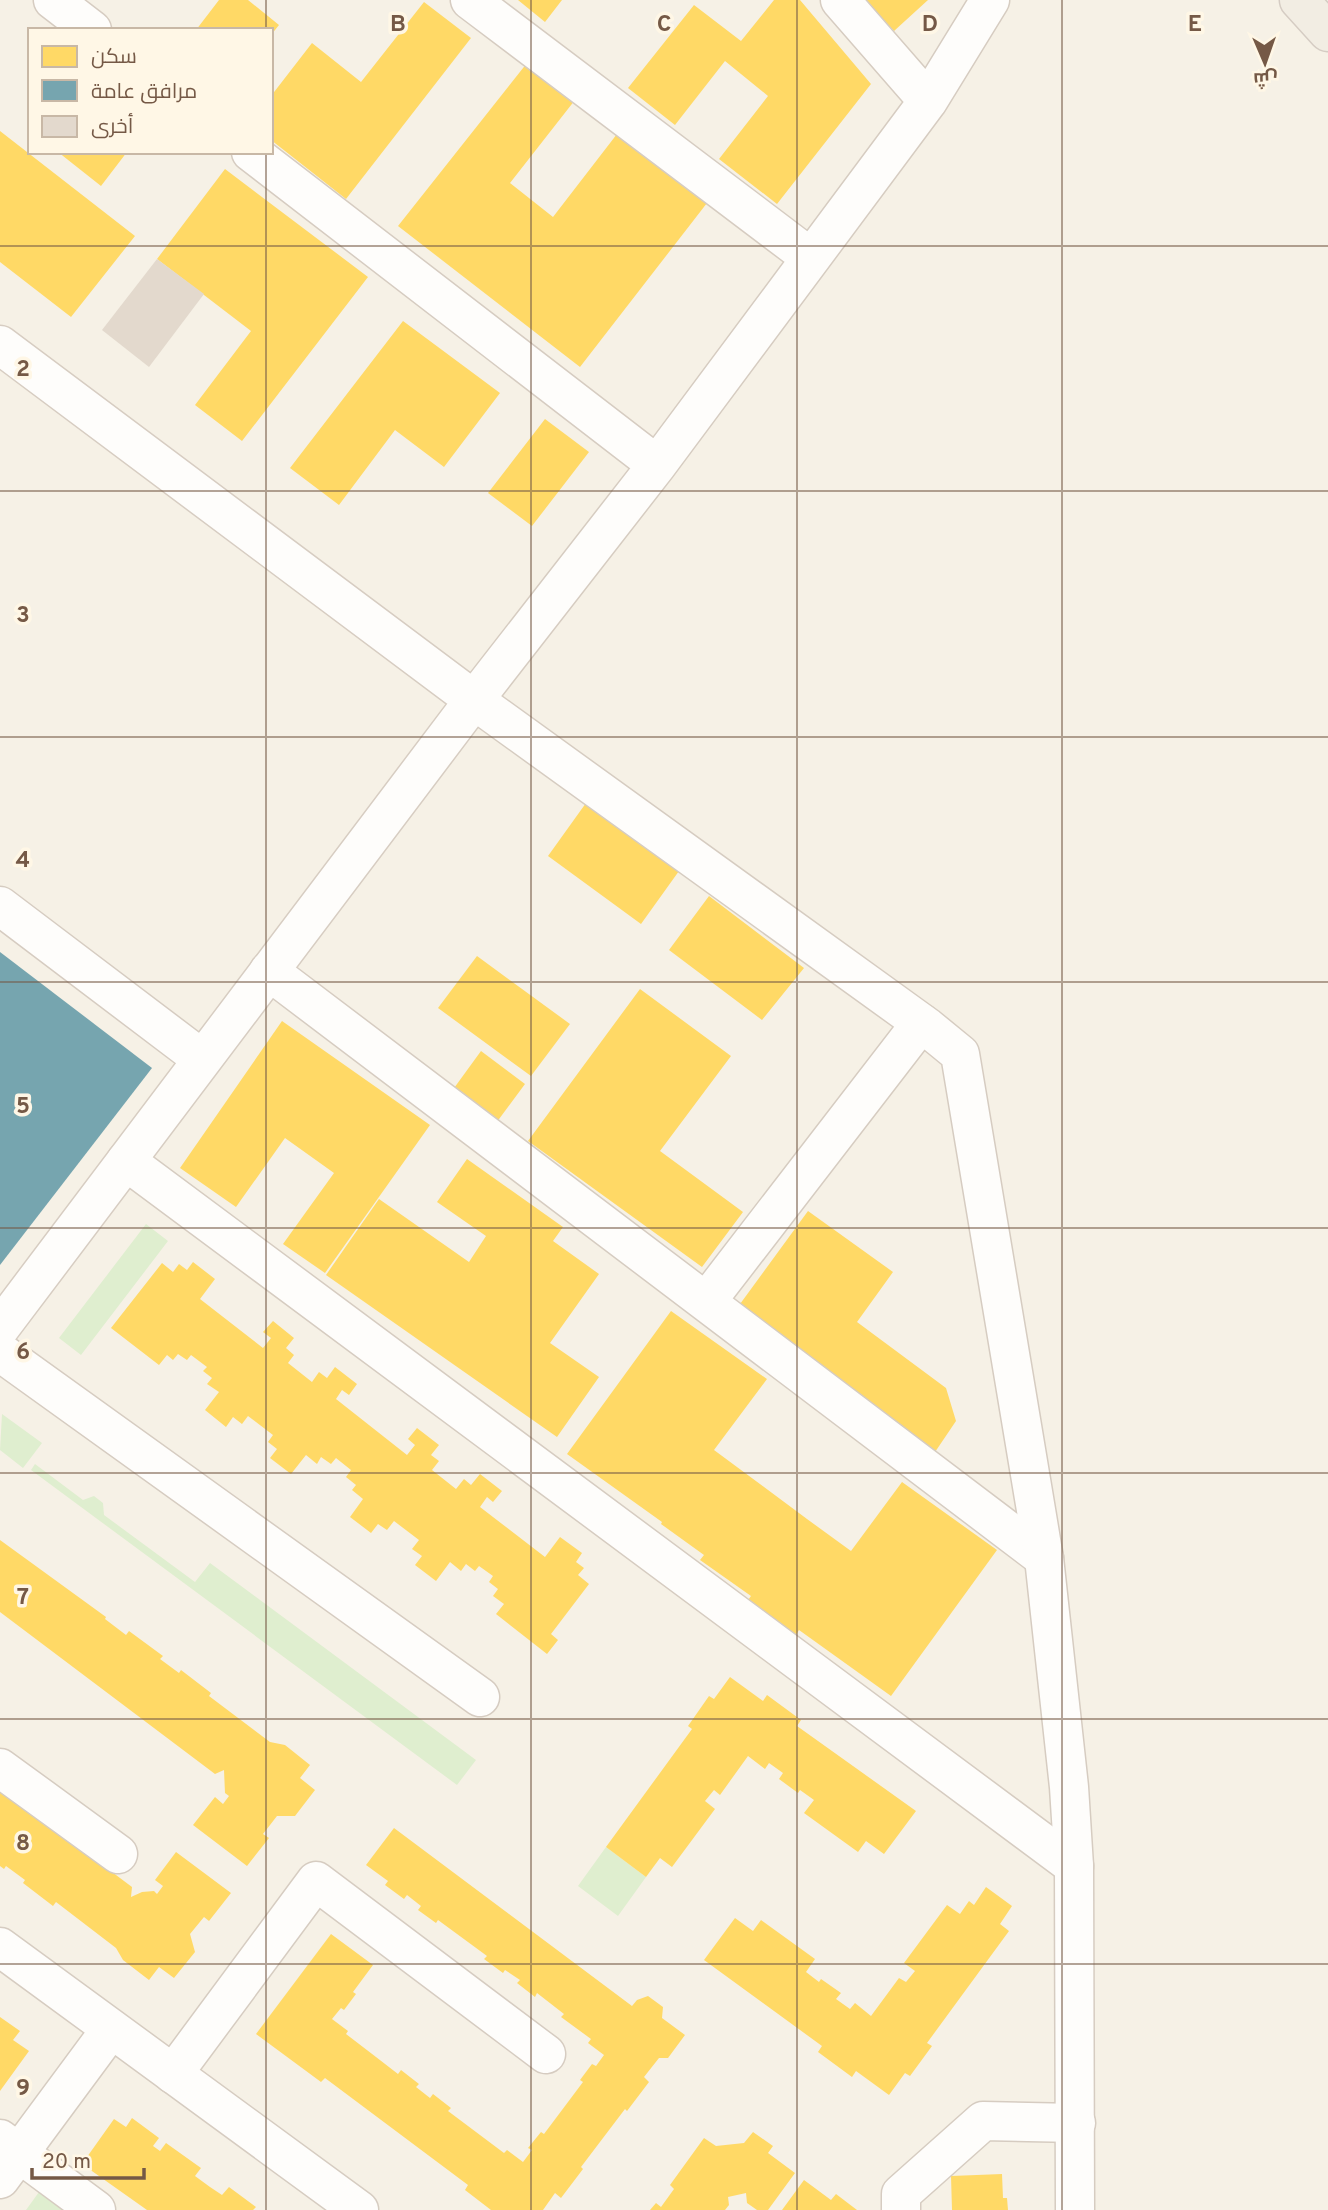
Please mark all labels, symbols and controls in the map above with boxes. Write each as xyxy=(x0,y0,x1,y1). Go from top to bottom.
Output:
text: B xyxy=(390,11,406,40)
text: C xyxy=(657,11,671,40)
text: D xyxy=(922,11,938,40)
text: E xyxy=(1188,11,1202,40)
legend xyxy=(28,28,273,154)
north arrow xyxy=(1230,28,1300,98)
text: سكن xyxy=(91,44,137,71)
text: ش xyxy=(1253,66,1278,90)
text: مرافق عامة xyxy=(91,79,197,106)
text: أخرى xyxy=(91,113,133,141)
text: 2 xyxy=(16,356,30,385)
text: 3 xyxy=(16,602,30,631)
text: 4 xyxy=(16,847,30,876)
text: 5 xyxy=(16,1093,30,1122)
text: 6 xyxy=(16,1339,30,1368)
text: 7 xyxy=(17,1584,29,1613)
text: 8 xyxy=(16,1830,30,1859)
text: 9 xyxy=(16,2075,30,2104)
scale bar xyxy=(32,2136,144,2180)
text: 20 m xyxy=(42,2149,91,2176)

